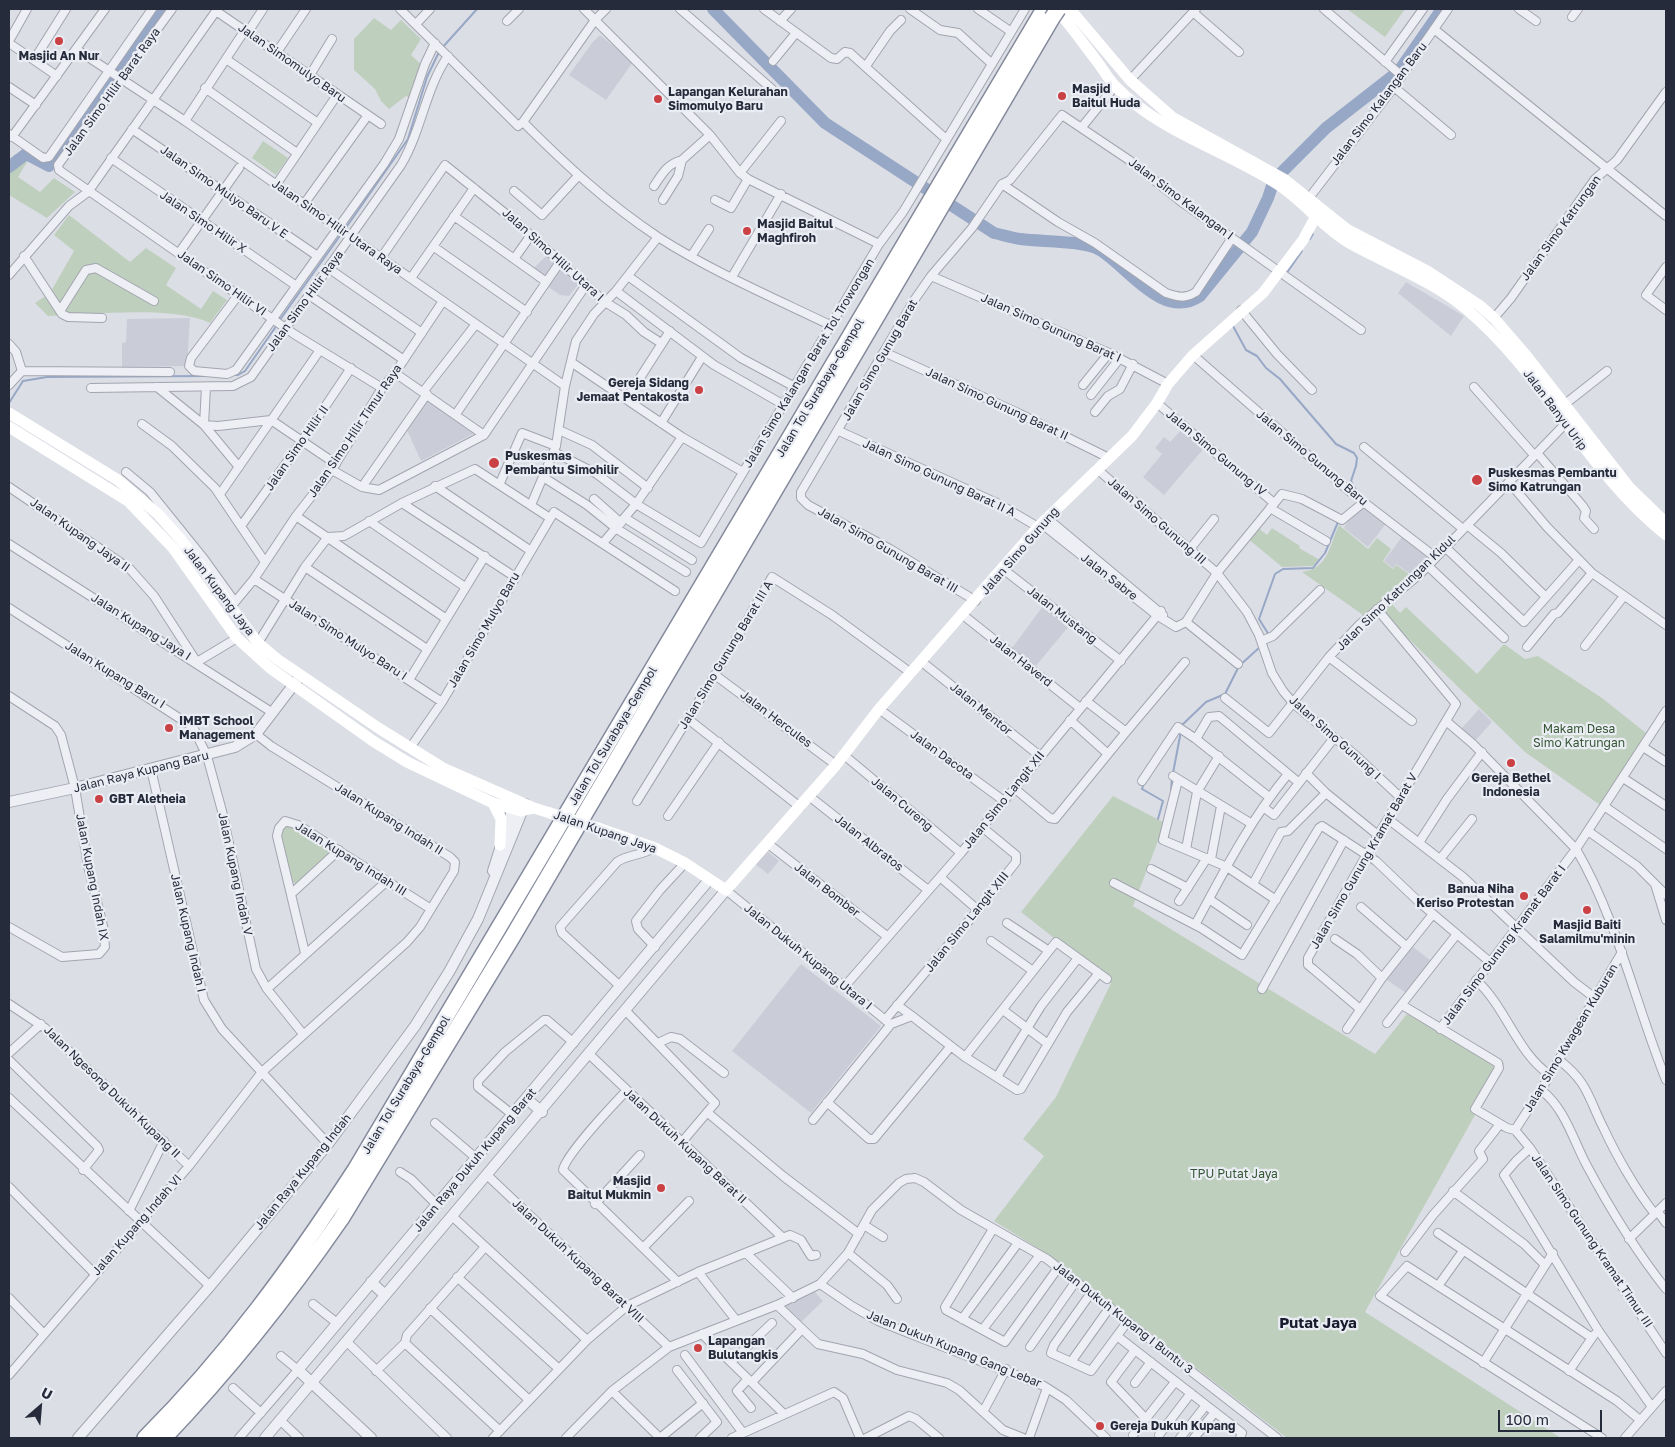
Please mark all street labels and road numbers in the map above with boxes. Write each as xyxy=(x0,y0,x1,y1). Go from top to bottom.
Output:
street label: Jalan Simomulyo Baru xyxy=(235,20,349,106)
street label: Jalan Simo Hilir Barat Raya xyxy=(61,25,163,159)
street label: Jalan Simo Kalangan Baru xyxy=(1328,40,1430,168)
street label: Jalan Simo Mulyo Baru V E xyxy=(158,142,290,242)
street label: Jalan Simo Kalangan I xyxy=(1126,155,1236,243)
street label: Jalan Simo Katrungan xyxy=(1518,173,1604,283)
street label: Jalan Simo Hilir Utara Raya xyxy=(269,176,405,278)
street label: Jalan Simo Hilir X xyxy=(157,188,249,256)
street label: Jalan Simo Hilir Utara I xyxy=(499,206,607,304)
street label: Jalan Simo Hilir VI xyxy=(175,247,269,319)
street label: Jalan Simo Hilir Raya xyxy=(264,248,346,354)
street label: Jalan Simo Kalangan Barat Tol Trowongan xyxy=(741,256,877,470)
street label: Jalan Simo Gunung Barat I xyxy=(979,291,1123,365)
street label: Jalan Simo Gunug Barat xyxy=(839,297,921,423)
street label: Jalan Tol Surabaya–Gempol xyxy=(773,316,867,460)
street label: Jalan Simo Hilir Timur Raya xyxy=(305,362,405,500)
street label: Jalan Simo Gunung Barat II xyxy=(923,365,1071,443)
street label: Jalan Banyu Urip xyxy=(1520,367,1590,453)
street label: Jalan Simo Hilir II xyxy=(262,403,332,493)
street label: Jalan Simo Gunung IV xyxy=(1163,407,1269,499)
street label: Jalan Simo Gunung Baru xyxy=(1253,407,1371,509)
street label: Jalan Simo Gunung Barat II A xyxy=(860,436,1018,520)
street label: Jalan Simo Gunung III xyxy=(1105,474,1209,568)
street label: Jalan Kupang Jaya II xyxy=(27,495,133,575)
street label: Jalan Simo Gunung Barat III xyxy=(815,504,961,596)
street label: Jalan Simo Gunung xyxy=(978,504,1062,598)
street label: Jalan Simo Katrungan Kidul xyxy=(1334,532,1458,654)
street label: Jalan Kupang Jaya xyxy=(181,544,257,638)
street label: Jalan Sabre xyxy=(1078,550,1140,604)
street label: Jalan Simo Mulyo Baru xyxy=(445,570,523,690)
street label: Jalan Simo Gunung Barat III A xyxy=(676,578,776,732)
street label: Jalan Mustang xyxy=(1024,583,1100,647)
street label: Jalan Kupang Jaya I xyxy=(89,590,193,664)
street label: Jalan Simo Mulyo Baru I xyxy=(286,597,410,683)
street label: Jalan Haverd xyxy=(987,632,1055,690)
street label: Jalan Kupang Baru I xyxy=(62,638,168,712)
street label: Jalan Tol Surabaya–Gempol xyxy=(566,664,660,808)
street label: Jalan Mentor xyxy=(947,680,1015,738)
street label: Jalan Hercules xyxy=(737,687,815,751)
street label: Jalan Simo Gunung I xyxy=(1286,693,1384,783)
street label: Jalan Dacota xyxy=(907,727,977,783)
street label: Jalan Raya Kupang Baru xyxy=(72,748,210,796)
street label: Jalan Simo Langit XII xyxy=(960,748,1048,852)
street label: Jalan Simo Gunung Kramat Barat V xyxy=(1308,770,1420,952)
street label: Jalan Cureng xyxy=(868,774,936,834)
street label: Jalan Kupang Indah II xyxy=(332,780,446,858)
street label: Jalan Kupang Jaya xyxy=(552,808,658,856)
street label: Jalan Kupang Indah V xyxy=(215,811,255,937)
street label: Jalan Kupang Indah IX xyxy=(73,812,111,942)
street label: Jalan Albratos xyxy=(832,812,906,874)
street label: Jalan Kupang Indah III xyxy=(293,819,409,899)
street label: Jalan Bomber xyxy=(791,860,863,920)
street label: Jalan Simo Gunung Kramat Barat I xyxy=(1439,862,1569,1028)
street label: Jalan Simo Langit XIII xyxy=(922,869,1012,975)
street label: Jalan Kupang Indah I xyxy=(167,872,209,994)
street label: Jalan Dukuh Kupang Utara I xyxy=(741,901,875,1013)
street label: Jalan Simo Kwagean Kuburan xyxy=(1521,961,1621,1115)
street label: Jalan Tol Surabaya–Gempol xyxy=(359,1013,453,1157)
street label: Jalan Ngesong Dukuh Kupang II xyxy=(41,1023,183,1161)
street label: Jalan Raya Dukuh Kupang Barat xyxy=(411,1085,539,1235)
street label: Jalan Dukuh Kupang Barat II xyxy=(620,1085,750,1207)
street label: Jalan Raya Kupang Indah xyxy=(252,1111,354,1233)
street label: Jalan Simo Gunung Kramat Timur III xyxy=(1528,1151,1656,1331)
street label: Jalan Kupang Indah VI xyxy=(89,1172,185,1278)
street label: Jalan Dukuh Kupang Barat VIII xyxy=(509,1196,647,1326)
street label: Jalan Dukuh Kupang I Buntu 3 xyxy=(1050,1259,1196,1377)
street label: Jalan Dukuh Kupang Gang Lebar xyxy=(864,1307,1044,1391)

